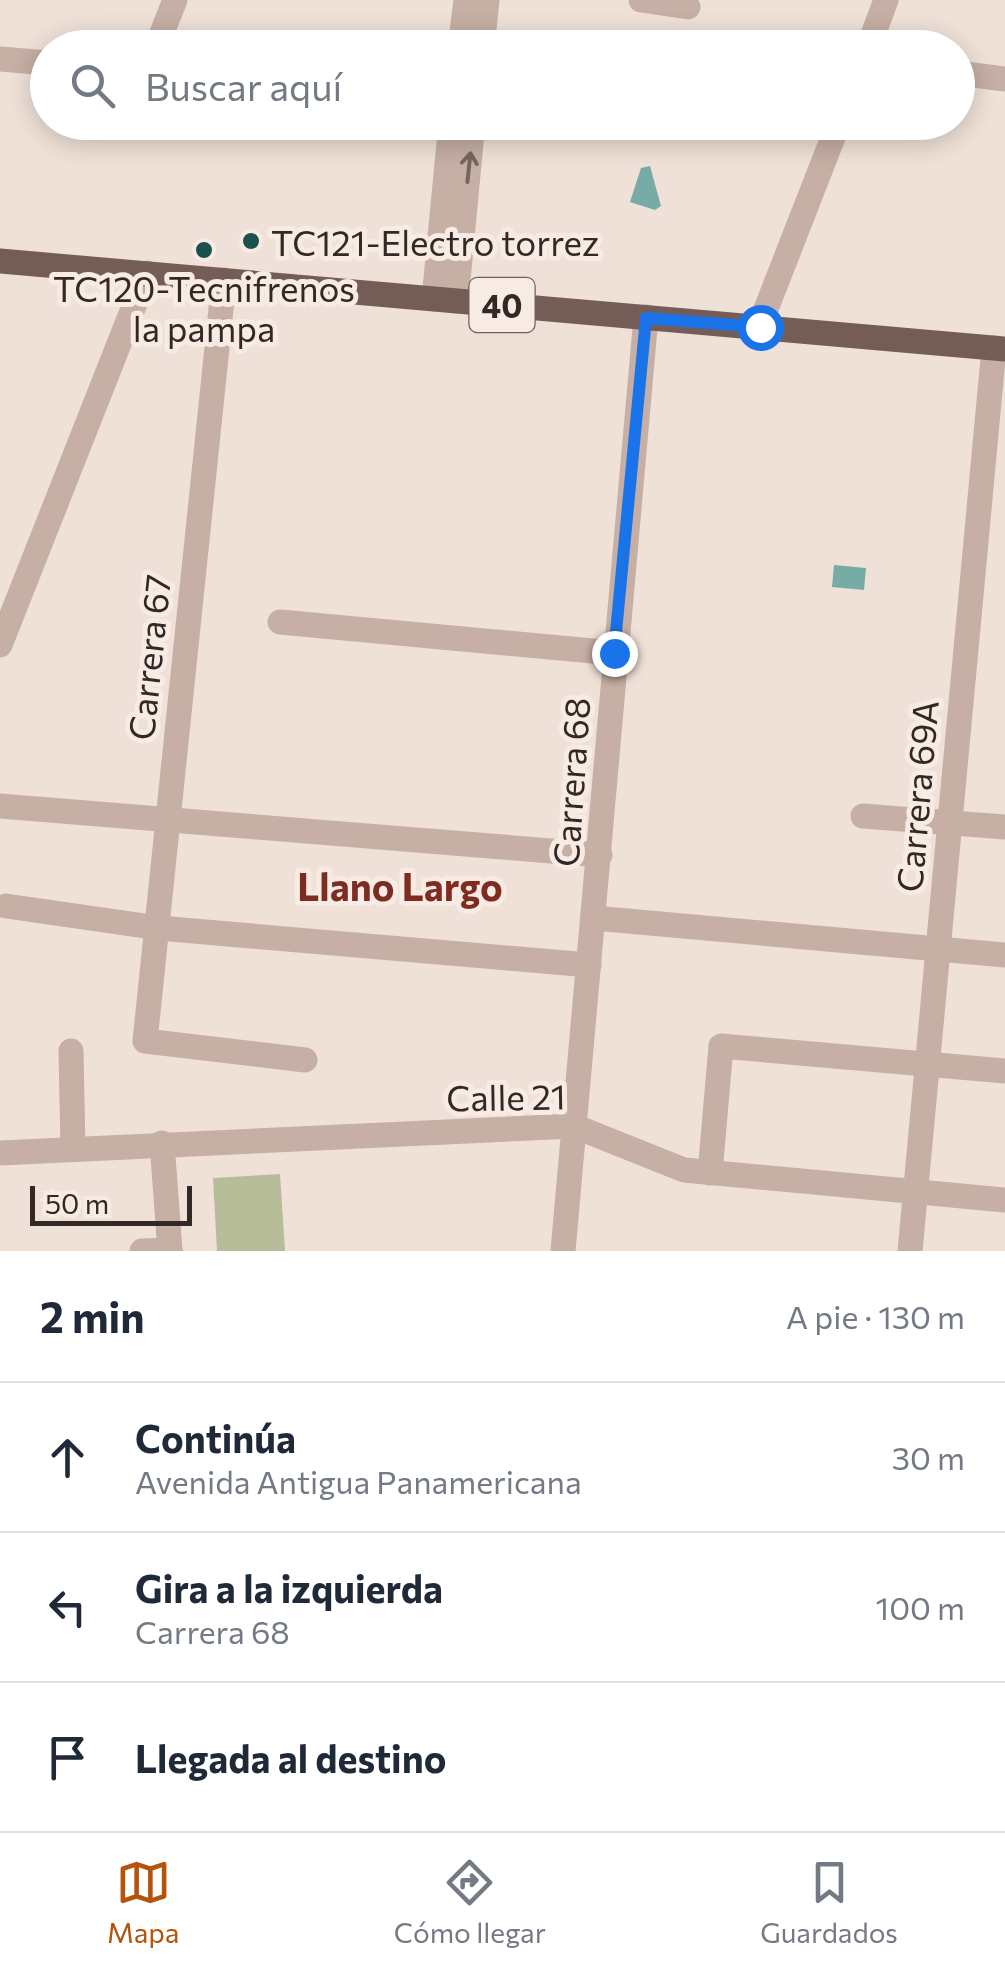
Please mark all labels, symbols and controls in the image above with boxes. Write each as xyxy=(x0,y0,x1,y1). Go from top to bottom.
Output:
search box xyxy=(30,30,975,140)
icon: search xyxy=(65,58,120,113)
text: Buscar aquí xyxy=(145,62,342,109)
one-way arrow xyxy=(460,151,479,183)
place label: TC121-Electro torrez xyxy=(271,220,599,263)
marker: TC121-Electro torrez xyxy=(240,230,262,252)
marker: TC120-Tecnifrenos la pampa xyxy=(193,239,215,261)
place label: TC120-Tecnifrenos la pampa xyxy=(53,266,355,349)
road number: 40 xyxy=(470,278,534,332)
route start xyxy=(738,305,784,351)
street label: Carrera 67 xyxy=(118,572,178,742)
route end xyxy=(592,631,638,677)
street label: Carrera 68 xyxy=(543,696,597,868)
street label: Carrera 69A xyxy=(886,698,946,894)
district label: Llano Largo xyxy=(297,862,503,909)
street label: Calle 21 xyxy=(446,1073,566,1119)
scale bar xyxy=(30,1181,192,1226)
text: 50 m xyxy=(45,1186,109,1220)
text: 2 min xyxy=(40,1290,145,1342)
text: A pie · 130 m xyxy=(786,1296,965,1336)
text: Continúa xyxy=(135,1414,296,1461)
icon: ahead xyxy=(40,1430,95,1485)
text: 30 m xyxy=(892,1437,965,1477)
text: Avenida Antigua Panamericana xyxy=(135,1461,582,1501)
text: Gira a la izquierda xyxy=(135,1564,443,1611)
icon: left xyxy=(40,1580,95,1635)
text: 100 m xyxy=(876,1587,965,1627)
text: Carrera 68 xyxy=(135,1611,290,1651)
icon: arrive xyxy=(40,1730,95,1785)
text: Llegada al destino xyxy=(135,1734,446,1781)
tab: Mapa xyxy=(107,1855,180,1949)
tab: Cómo llegar xyxy=(394,1855,546,1949)
tab: Guardados xyxy=(760,1855,898,1949)

